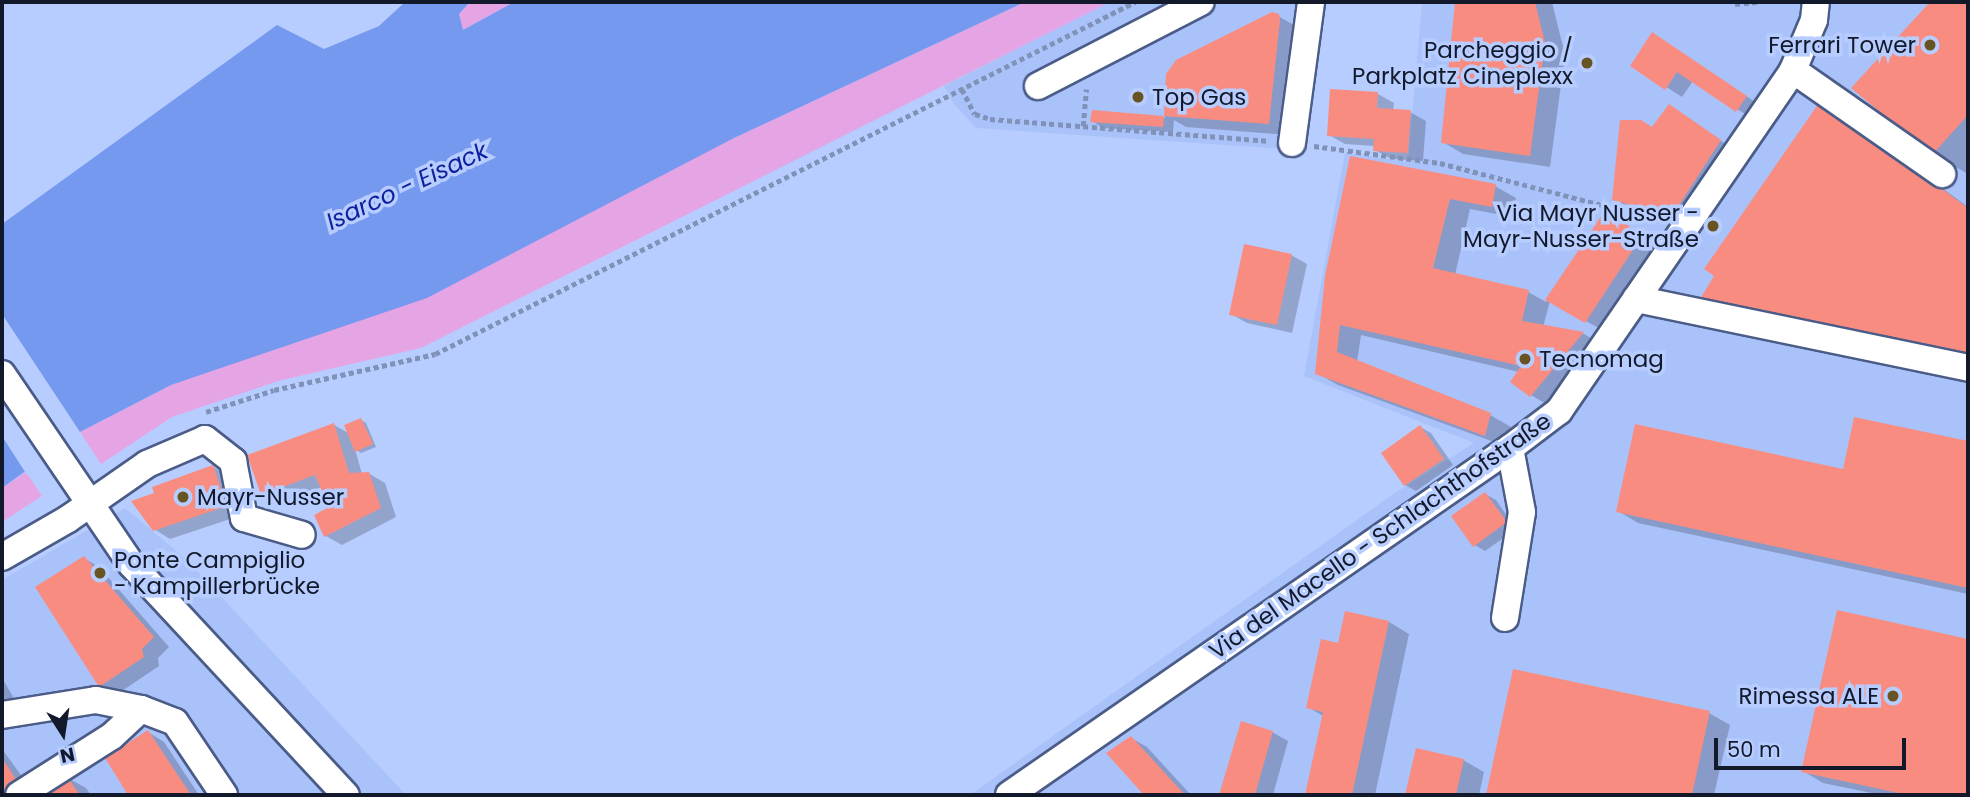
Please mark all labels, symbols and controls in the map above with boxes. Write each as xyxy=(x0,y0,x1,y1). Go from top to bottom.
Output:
place label: Ferrari Tower xyxy=(1768,31,1916,59)
place label: Parcheggio / Parkplatz Cineplexx xyxy=(1352,36,1573,90)
marker: Ferrari Tower xyxy=(1922,37,1938,53)
marker: Parcheggio / Parkplatz Cineplexx xyxy=(1579,55,1595,71)
place label: Top Gas xyxy=(1152,83,1246,111)
marker: Top Gas xyxy=(1130,89,1146,105)
water label: Isarco - Eisack xyxy=(322,136,492,236)
place label: Via Mayr Nusser - Mayr-Nusser-Straße xyxy=(1463,199,1699,253)
marker: Via Mayr Nusser - Mayr-Nusser-Straße xyxy=(1705,218,1721,234)
place label: Tecnomag xyxy=(1539,345,1664,373)
marker: Tecnomag xyxy=(1517,351,1533,367)
street label: Via del Macello - Schlachthofstraße xyxy=(1204,407,1556,665)
place label: Mayr-Nusser xyxy=(197,483,344,511)
marker: Mayr-Nusser xyxy=(175,489,191,505)
place label: Ponte Campiglio - Kampillerbrücke xyxy=(114,546,320,600)
marker: Ponte Campiglio - Kampillerbrücke xyxy=(92,565,108,581)
place label: Rimessa ALE xyxy=(1738,682,1879,710)
marker: Rimessa ALE xyxy=(1885,688,1901,704)
north arrow xyxy=(28,699,98,769)
scale bar xyxy=(1718,724,1910,768)
text: 50 m xyxy=(1727,735,1781,764)
text: N xyxy=(58,740,77,770)

